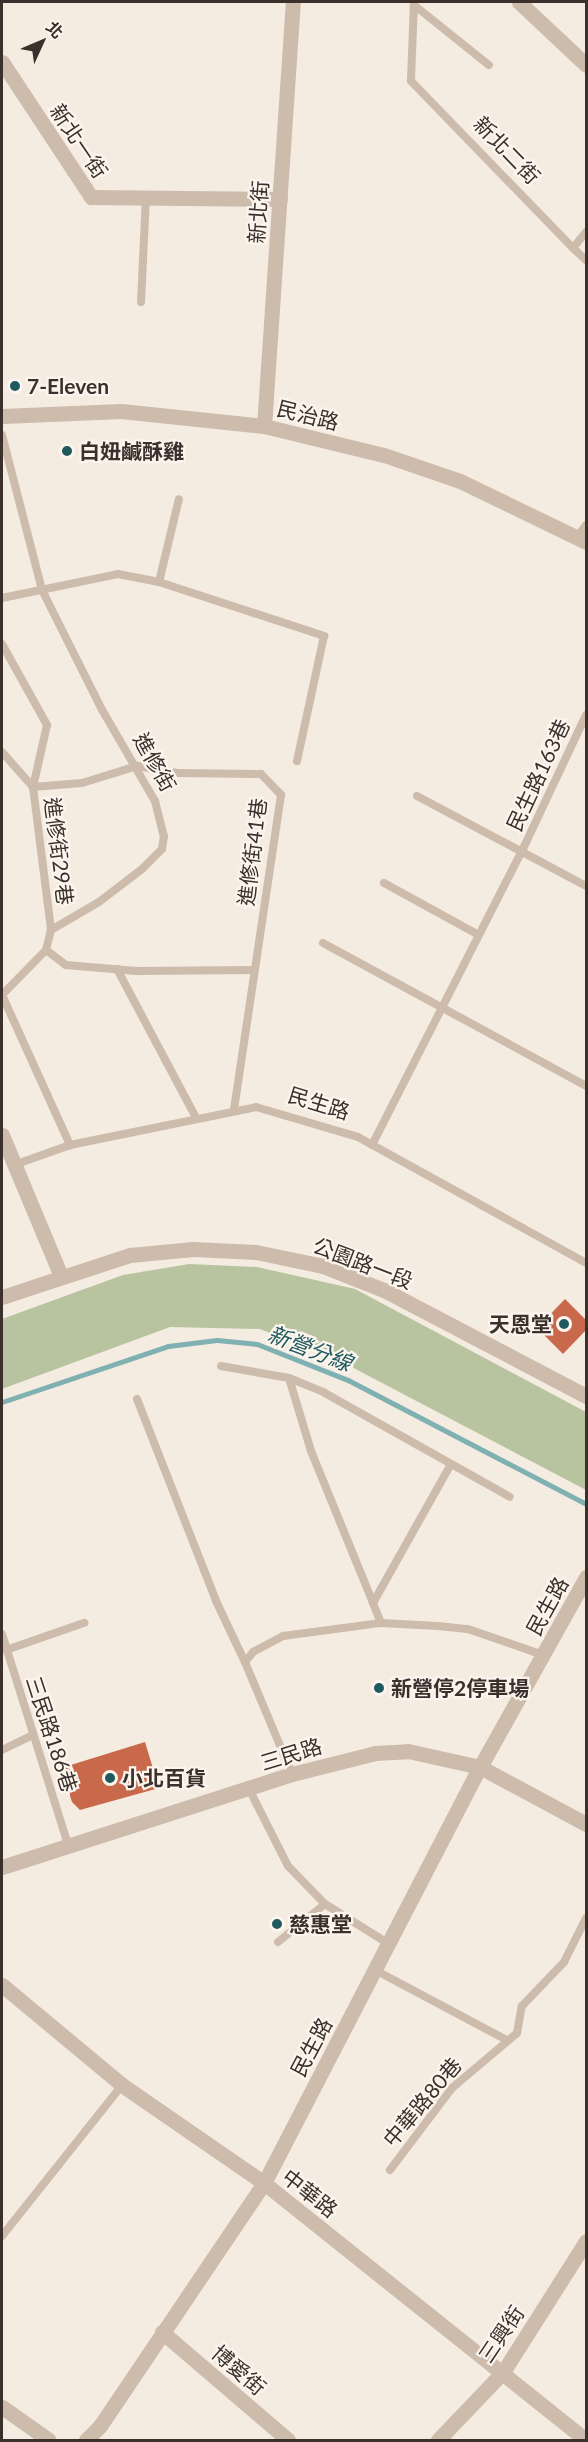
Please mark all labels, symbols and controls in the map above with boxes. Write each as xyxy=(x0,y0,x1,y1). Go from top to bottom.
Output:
north arrow xyxy=(12,12,72,72)
text: 北 xyxy=(43,17,68,42)
street label: 新北一街 xyxy=(45,99,113,183)
street label: 新北二街 xyxy=(469,111,545,189)
street label: 新北街 xyxy=(243,180,273,244)
place label: 7-Eleven xyxy=(27,373,109,399)
marker: 7-Eleven xyxy=(8,379,22,393)
street label: 民治路 xyxy=(274,395,342,435)
place label: 白妞鹹酥雞 xyxy=(79,438,184,464)
marker: 白妞鹹酥雞 xyxy=(60,444,74,458)
street label: 民生路163巷 xyxy=(501,715,575,835)
street label: 進修街 xyxy=(129,728,181,796)
street label: 進修街29巷 xyxy=(40,796,78,906)
street label: 進修街41巷 xyxy=(233,797,271,907)
street label: 民生路 xyxy=(285,1082,353,1124)
street label: 公園路一段 xyxy=(309,1232,417,1294)
place label: 天恩堂 xyxy=(489,1311,552,1337)
marker: 天恩堂 xyxy=(557,1317,571,1331)
water label: 新營分線 xyxy=(264,1320,356,1376)
street label: 民生路 xyxy=(521,1572,573,1640)
street label: 三民路186巷 xyxy=(21,1673,83,1795)
place label: 新營停2停車場 xyxy=(391,1675,529,1701)
marker: 新營停2停車場 xyxy=(372,1681,386,1695)
street label: 三民路 xyxy=(257,1733,325,1775)
place label: 小北百貨 xyxy=(122,1765,206,1791)
marker: 小北百貨 xyxy=(103,1771,117,1785)
place label: 慈惠堂 xyxy=(289,1911,352,1937)
marker: 慈惠堂 xyxy=(270,1917,284,1931)
street label: 民生路 xyxy=(285,2013,337,2081)
street label: 中華路80巷 xyxy=(378,2052,466,2152)
street label: 中華路 xyxy=(277,2164,343,2222)
street label: 三興街 xyxy=(473,2301,529,2367)
street label: 博愛街 xyxy=(207,2340,271,2400)

